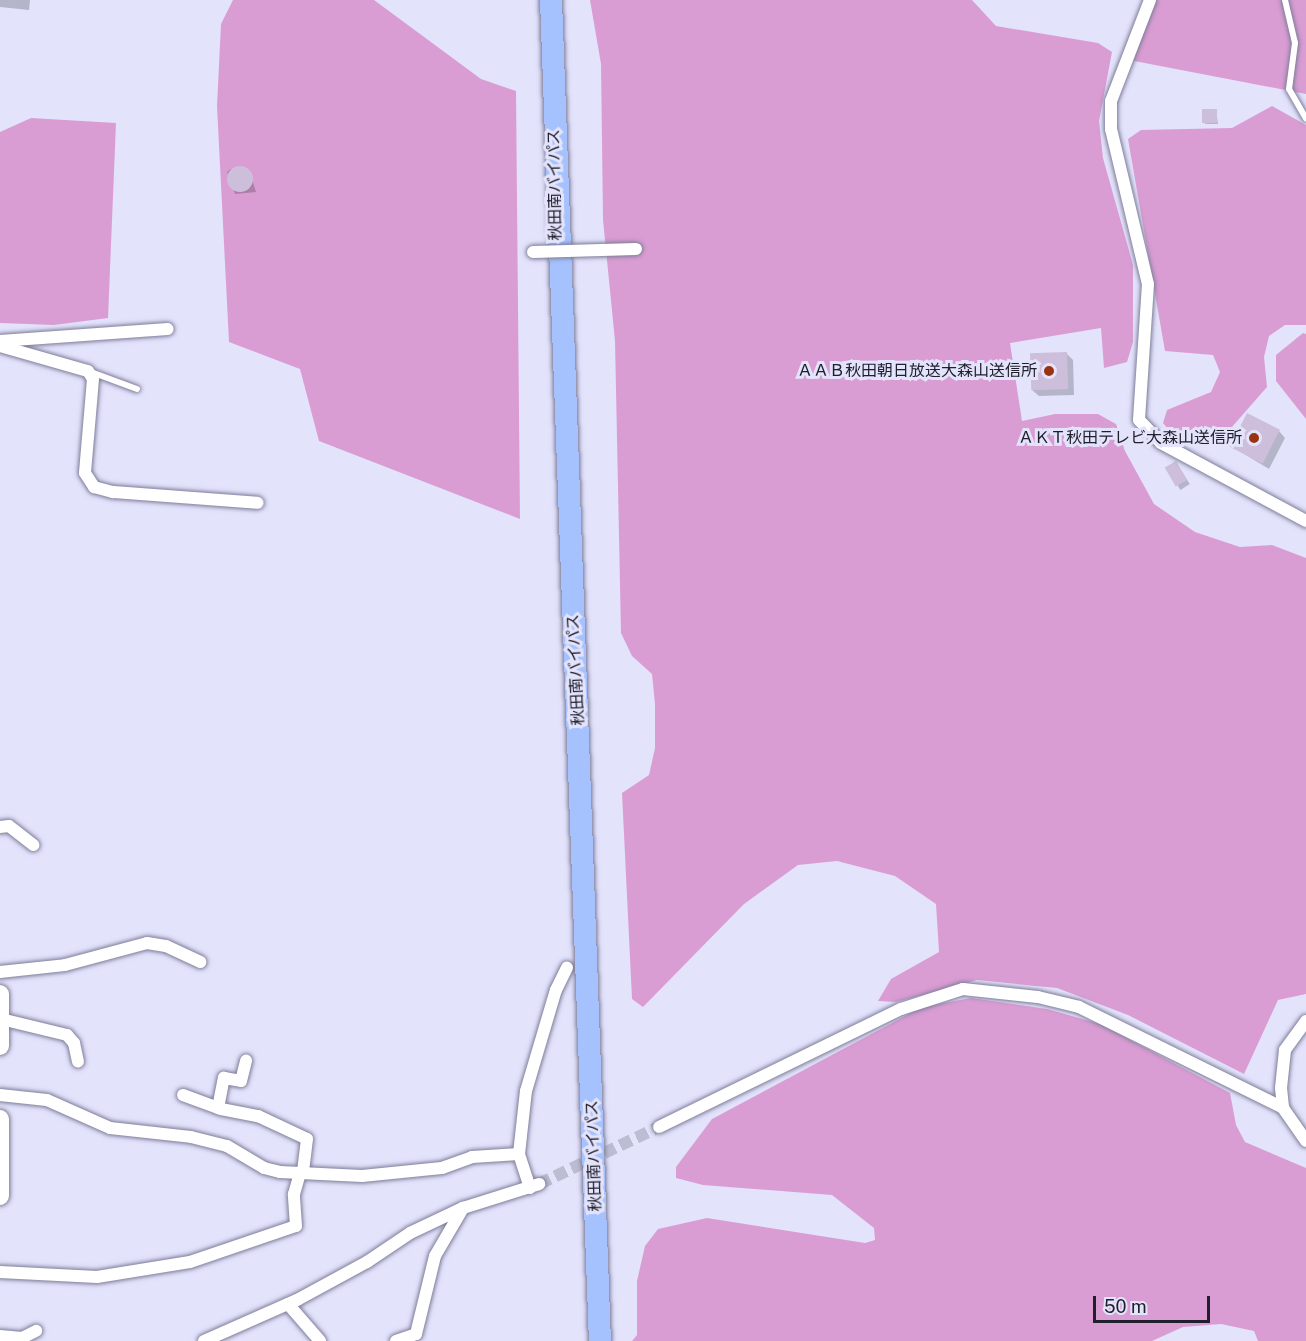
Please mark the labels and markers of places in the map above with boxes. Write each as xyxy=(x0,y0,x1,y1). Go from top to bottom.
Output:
place label: ＡＡＢ秋田朝日放送大森山送信所 xyxy=(797,361,1037,381)
marker: ＡＡＢ秋田朝日放送大森山送信所 xyxy=(1042,364,1056,378)
place label: ＡＫＴ秋田テレビ大森山送信所 xyxy=(1018,428,1242,448)
marker: ＡＫＴ秋田テレビ大森山送信所 xyxy=(1247,431,1261,445)

